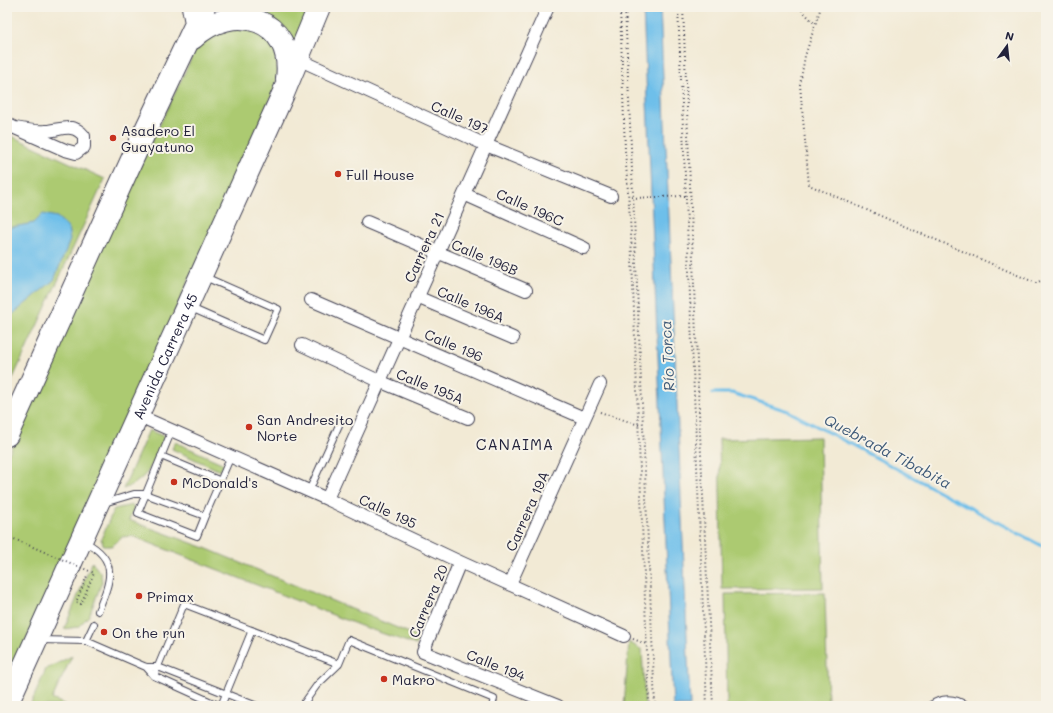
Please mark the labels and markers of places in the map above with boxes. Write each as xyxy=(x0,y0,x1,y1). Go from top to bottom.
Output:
place label: Asadero El Guayatuno xyxy=(121,121,195,156)
marker: Asadero El Guayatuno xyxy=(108,133,118,143)
place label: Full House xyxy=(346,165,414,184)
marker: Full House xyxy=(333,169,343,179)
place label: San Andresito Norte xyxy=(257,410,353,445)
marker: San Andresito Norte xyxy=(244,422,254,432)
place label: McDonald's xyxy=(182,473,258,492)
marker: McDonald's xyxy=(169,477,179,487)
place label: Primax xyxy=(147,587,194,606)
marker: Primax xyxy=(134,591,144,601)
place label: On the run xyxy=(112,623,185,642)
marker: On the run xyxy=(99,627,109,637)
place label: Makro xyxy=(392,670,435,689)
marker: Makro xyxy=(379,674,389,684)

